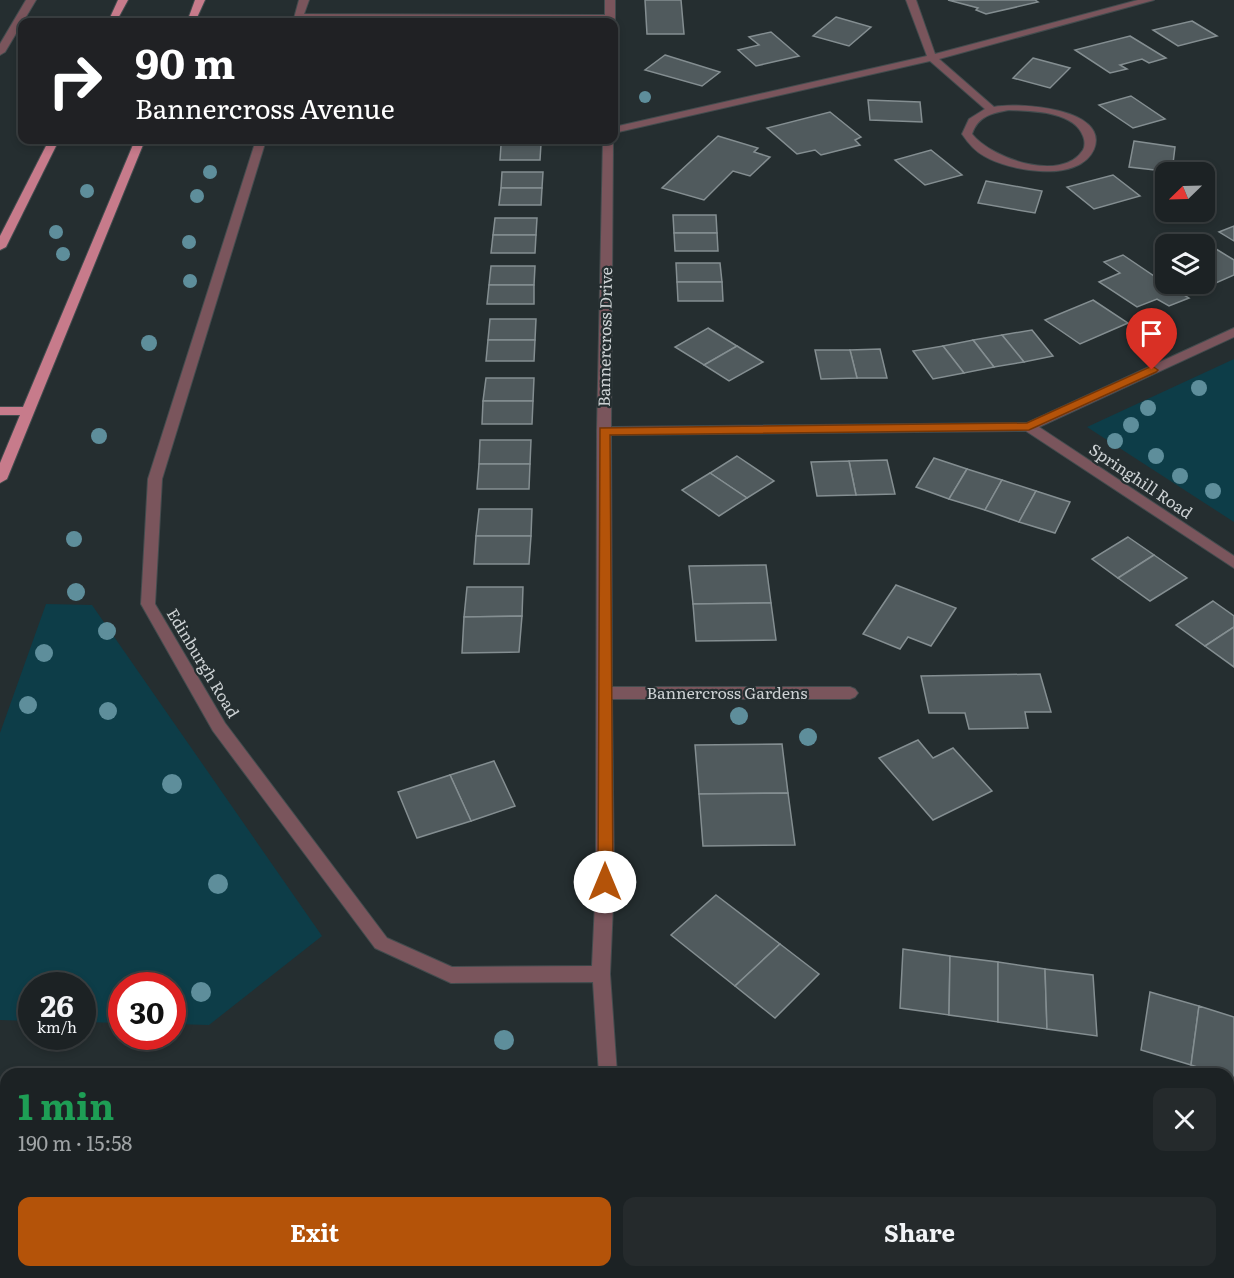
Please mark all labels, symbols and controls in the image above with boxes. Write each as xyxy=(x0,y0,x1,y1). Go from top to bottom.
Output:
text: 90 m xyxy=(135,30,235,92)
icon: right xyxy=(36,42,114,120)
text: Bannercross Avenue xyxy=(135,87,395,127)
north arrow xyxy=(1155,162,1215,222)
map controls xyxy=(1155,162,1215,294)
button: layers xyxy=(1155,234,1215,294)
street label: Bannercross Drive xyxy=(591,267,617,407)
pin xyxy=(1126,308,1177,370)
icon: arrive xyxy=(1135,317,1168,350)
street label: Springhill Road xyxy=(1085,437,1198,524)
street label: Edinburgh Road xyxy=(162,603,246,722)
street label: Bannercross Gardens xyxy=(646,680,808,704)
position arrow xyxy=(573,850,637,914)
speed limit sign: 30 xyxy=(108,972,186,1050)
text: 26 xyxy=(40,982,74,1026)
text: km/h xyxy=(37,1015,77,1038)
text: 1 min xyxy=(18,1078,114,1131)
button: close xyxy=(1153,1088,1216,1151)
text: 190 m · 15:58 xyxy=(18,1127,132,1157)
button: Exit xyxy=(18,1197,611,1266)
button: Share xyxy=(623,1197,1216,1266)

